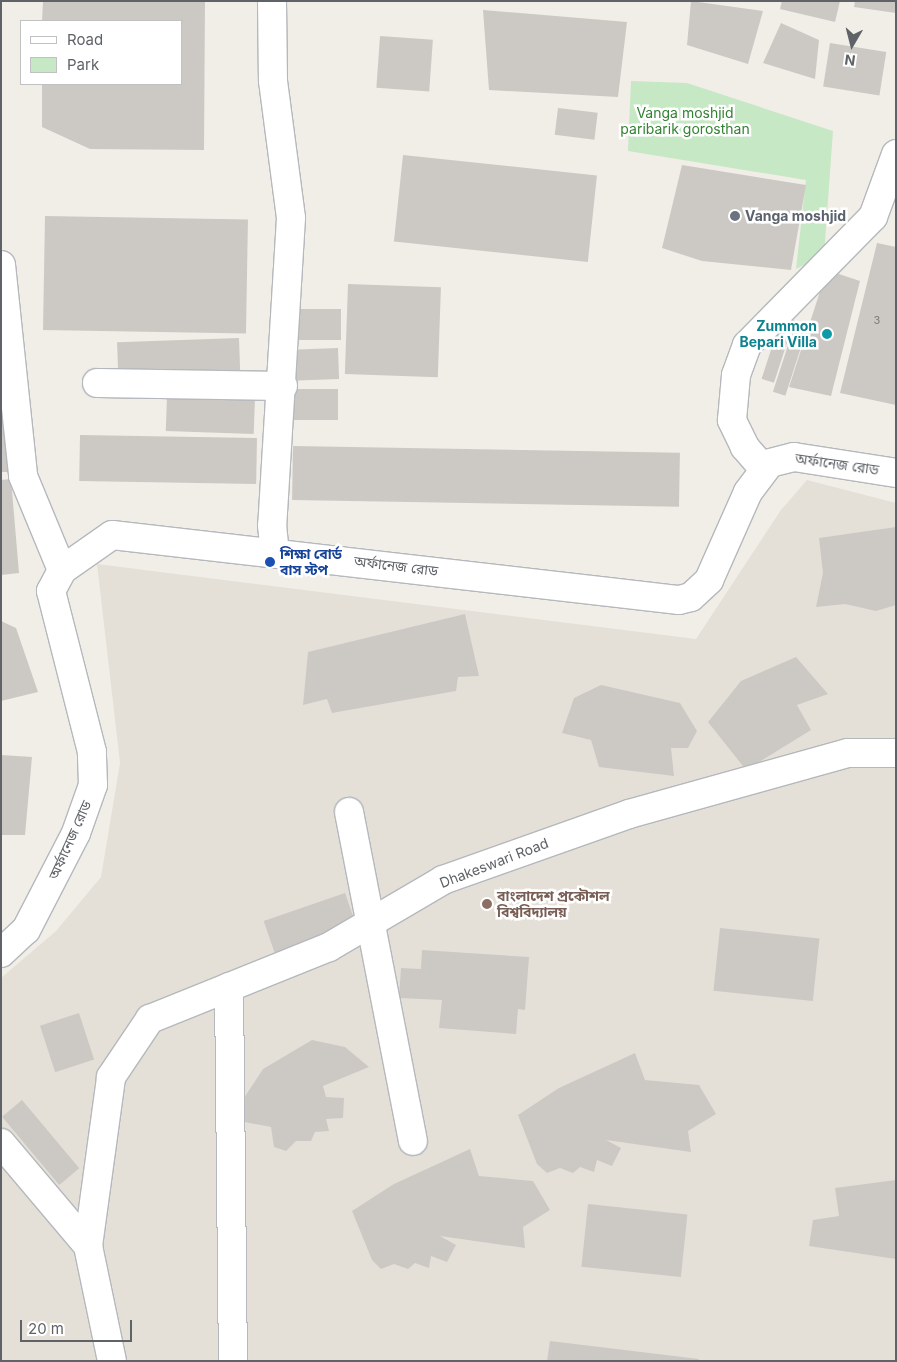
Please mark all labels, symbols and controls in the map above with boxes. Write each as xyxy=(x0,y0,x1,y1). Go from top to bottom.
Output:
legend xyxy=(20,20,182,85)
north arrow xyxy=(827,20,877,70)
text: Road xyxy=(67,30,103,49)
text: N xyxy=(843,51,856,70)
text: Park xyxy=(67,55,99,74)
park label: Vanga moshjid paribarik gorosthan xyxy=(620,105,750,138)
place label: Vanga moshjid xyxy=(745,208,846,224)
marker: Vanga moshjid xyxy=(729,210,741,222)
house number: 3 xyxy=(874,313,880,327)
place label: Zummon Bepari Villa xyxy=(739,318,817,351)
marker: Zummon Bepari Villa xyxy=(821,328,833,340)
street label: অর্ফানেজ রোড xyxy=(794,450,880,478)
place label: শিক্ষা বোর্ড বাস স্টপ xyxy=(280,546,342,578)
street label: অর্ফানেজ রোড xyxy=(353,553,439,579)
marker: শিক্ষা বোর্ড বাস স্টপ xyxy=(264,556,276,568)
street label: অর্ফানেজ রোড xyxy=(45,798,95,882)
street label: Dhakeswari Road xyxy=(437,835,551,891)
place label: বাংলাদেশ প্রকৌশল বিশ্ববিদ্যালয় xyxy=(497,888,610,920)
marker: বাংলাদেশ প্রকৌশল বিশ্ববিদ্যালয় xyxy=(481,898,493,910)
scale bar xyxy=(22,1310,135,1342)
text: 20 m xyxy=(28,1319,64,1338)

